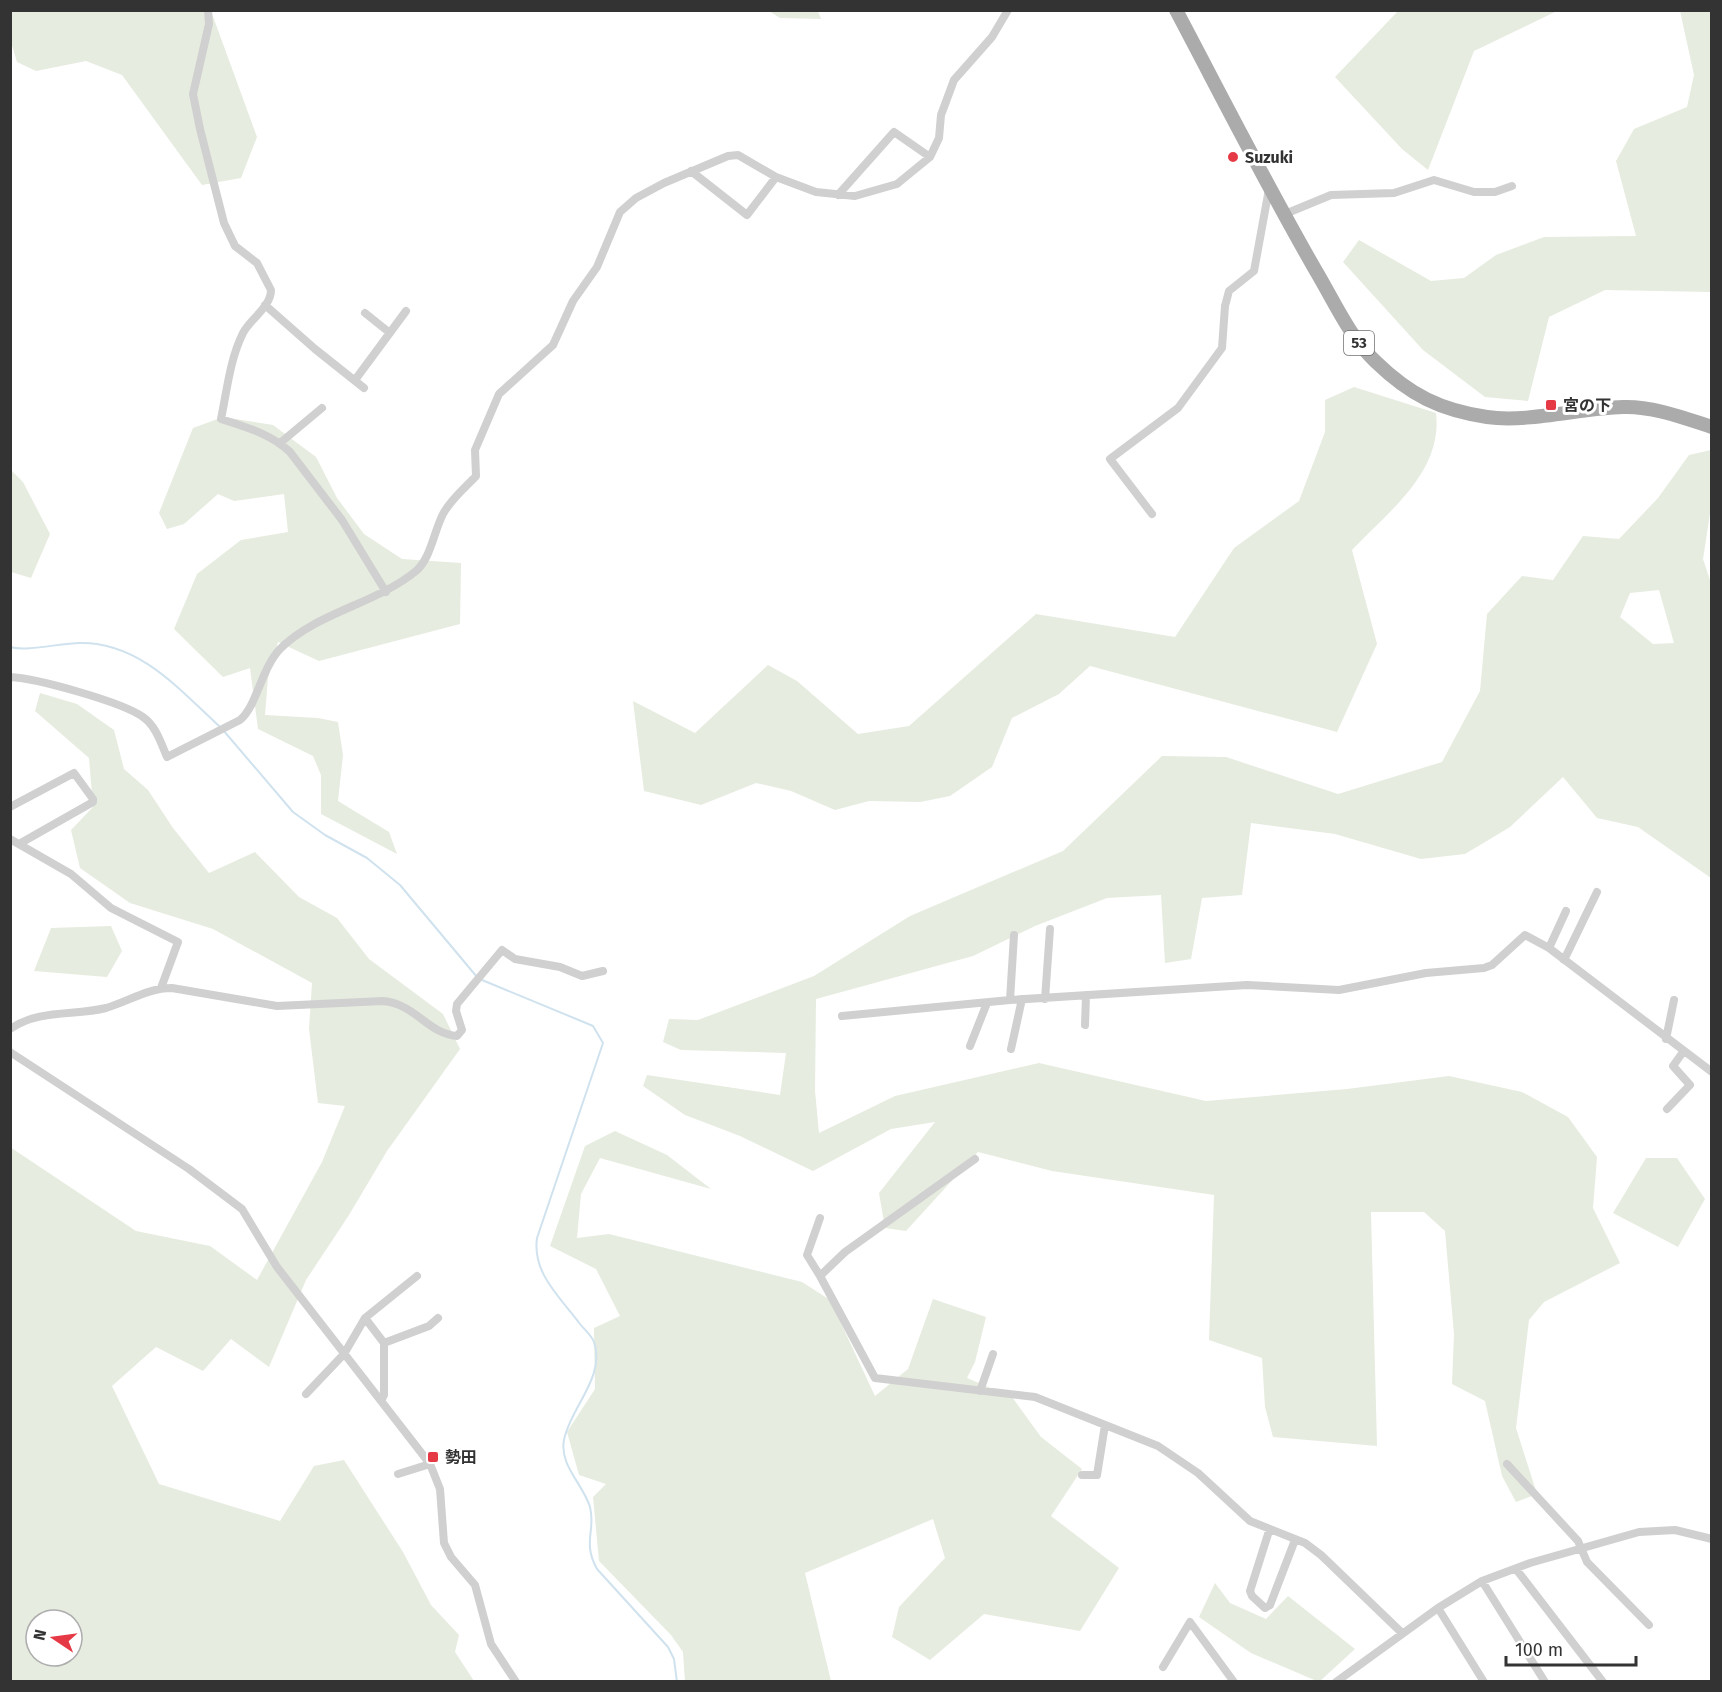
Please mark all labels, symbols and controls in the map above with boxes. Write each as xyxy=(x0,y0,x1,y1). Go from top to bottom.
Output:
place label: Suzuki xyxy=(1245,148,1293,167)
marker: Suzuki xyxy=(1226,150,1240,164)
road number: 53 xyxy=(1344,331,1374,355)
place label: 宮の下 xyxy=(1563,396,1611,415)
marker: 宮の下 xyxy=(1544,398,1558,412)
place label: 勢田 xyxy=(445,1448,477,1467)
marker: 勢田 xyxy=(426,1450,440,1464)
north arrow xyxy=(24,1608,84,1668)
text: N xyxy=(29,1627,50,1642)
scale bar xyxy=(1506,1629,1636,1667)
text: 100 m xyxy=(1515,1639,1563,1661)

